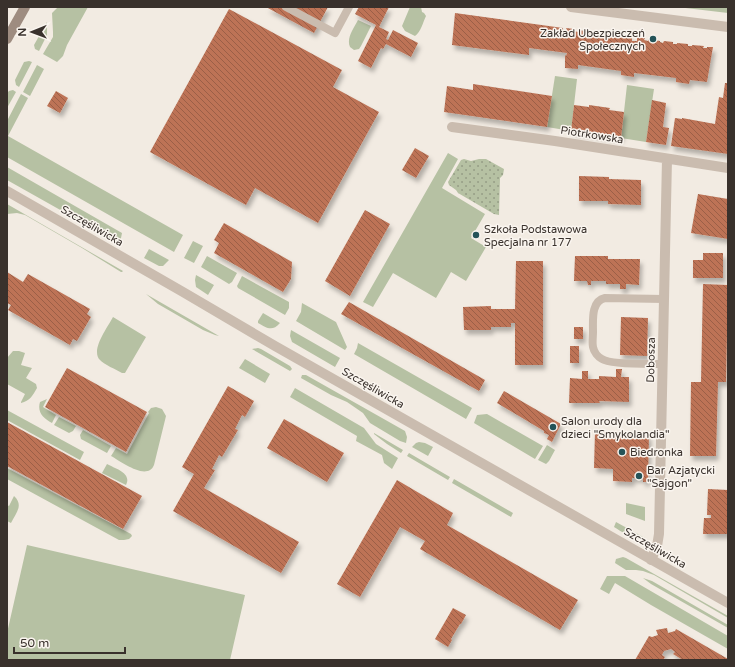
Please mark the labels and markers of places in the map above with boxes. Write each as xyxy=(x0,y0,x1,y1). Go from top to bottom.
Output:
place label: Zakład Ubezpieczeń Społecznych xyxy=(540,27,645,53)
marker: Zakład Ubezpieczeń Społecznych xyxy=(648,34,658,44)
place label: Szkoła Podstawowa Specjalna nr 177 xyxy=(484,223,587,249)
marker: Szkoła Podstawowa Specjalna nr 177 xyxy=(471,230,481,240)
place label: Salon urody dla dzieci "Smykolandia" xyxy=(561,415,670,441)
marker: Salon urody dla dzieci "Smykolandia" xyxy=(548,422,558,432)
place label: Biedronka xyxy=(630,446,683,459)
marker: Biedronka xyxy=(617,447,627,457)
place label: Bar Azjatycki "Sajgon" xyxy=(647,464,715,490)
marker: Bar Azjatycki "Sajgon" xyxy=(634,471,644,481)

